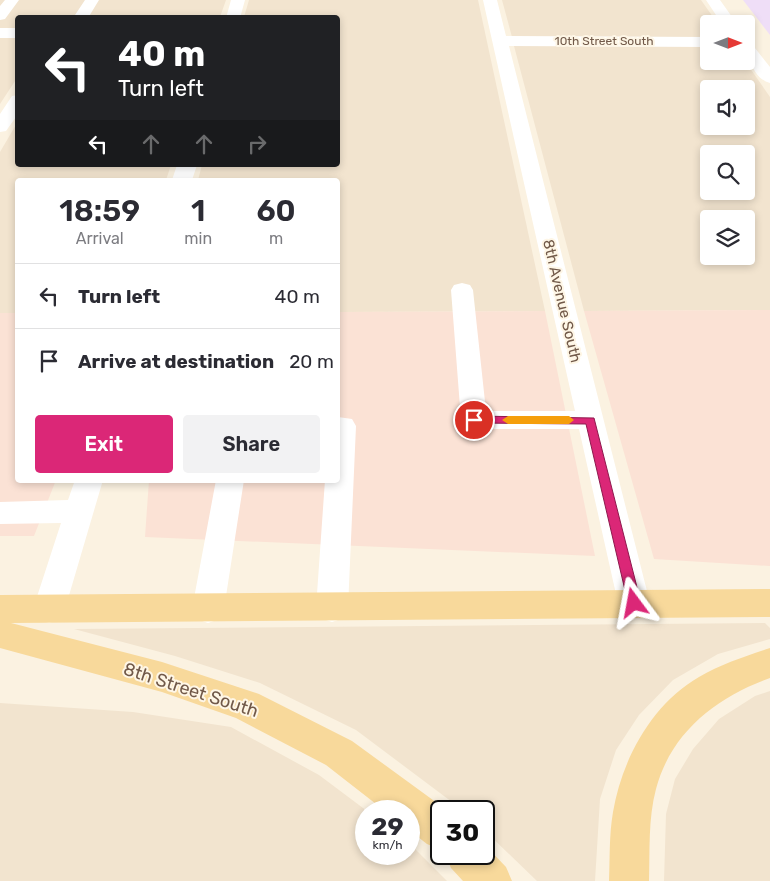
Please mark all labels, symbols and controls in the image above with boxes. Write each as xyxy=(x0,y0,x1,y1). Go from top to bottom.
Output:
north arrow xyxy=(700,15,755,70)
map controls xyxy=(700,15,755,265)
text: 40 m xyxy=(118,33,205,75)
street label: 10th Street South xyxy=(555,34,653,48)
icon: left xyxy=(35,35,100,100)
text: Turn left xyxy=(118,75,204,102)
button: sound xyxy=(700,80,755,135)
icon: left xyxy=(84,130,112,158)
icon: ahead xyxy=(137,130,165,158)
icon: ahead xyxy=(190,130,218,158)
icon: right xyxy=(243,130,271,158)
button: search xyxy=(700,145,755,200)
text: 18:59 xyxy=(59,193,140,229)
text: 1 xyxy=(191,193,205,229)
text: 60 xyxy=(256,193,296,229)
button: layers xyxy=(700,210,755,265)
text: Arrival xyxy=(76,229,124,248)
text: min xyxy=(184,229,212,248)
text: m xyxy=(269,229,283,248)
street label: 8th Avenue South xyxy=(539,238,585,364)
icon: left xyxy=(35,282,63,310)
text: Turn left xyxy=(78,285,160,308)
text: 40 m xyxy=(275,285,320,308)
icon: arrive xyxy=(35,347,63,375)
text: Arrive at destination xyxy=(78,350,274,373)
text: 20 m xyxy=(289,350,334,373)
pin xyxy=(453,399,495,441)
icon: arrive xyxy=(460,406,488,434)
button: Exit xyxy=(35,415,173,473)
button: Share xyxy=(183,415,320,473)
position arrow xyxy=(607,576,659,628)
street label: 8th Street South xyxy=(121,658,261,722)
speed limit sign: 30 xyxy=(430,800,495,865)
text: 29 xyxy=(371,812,404,841)
text: km/h xyxy=(373,838,402,852)

